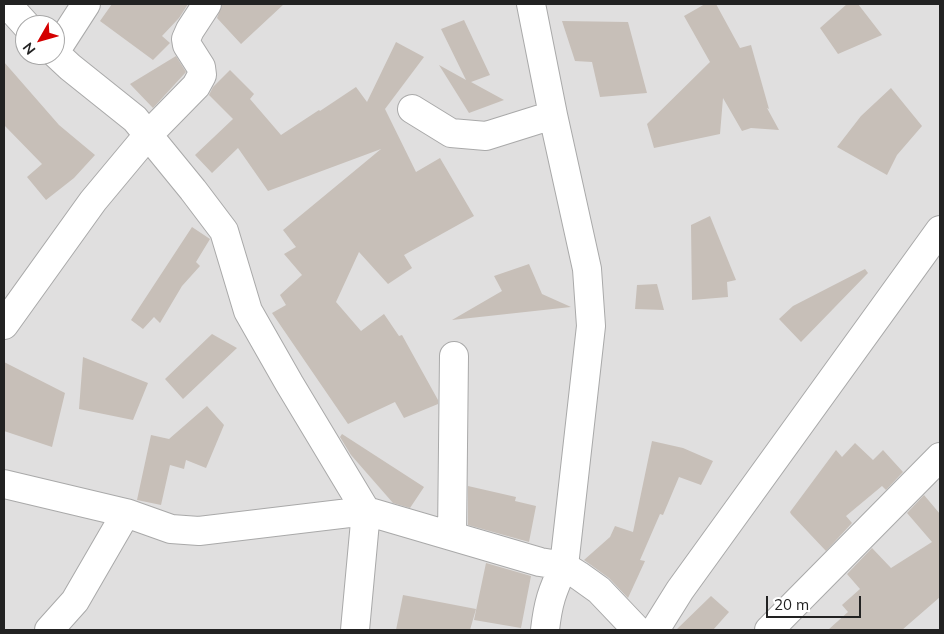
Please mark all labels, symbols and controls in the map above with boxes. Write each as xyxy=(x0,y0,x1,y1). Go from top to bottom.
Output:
north arrow xyxy=(15,15,65,65)
text: N xyxy=(19,39,39,58)
scale bar xyxy=(769,586,864,618)
text: 20 m xyxy=(774,595,809,614)

